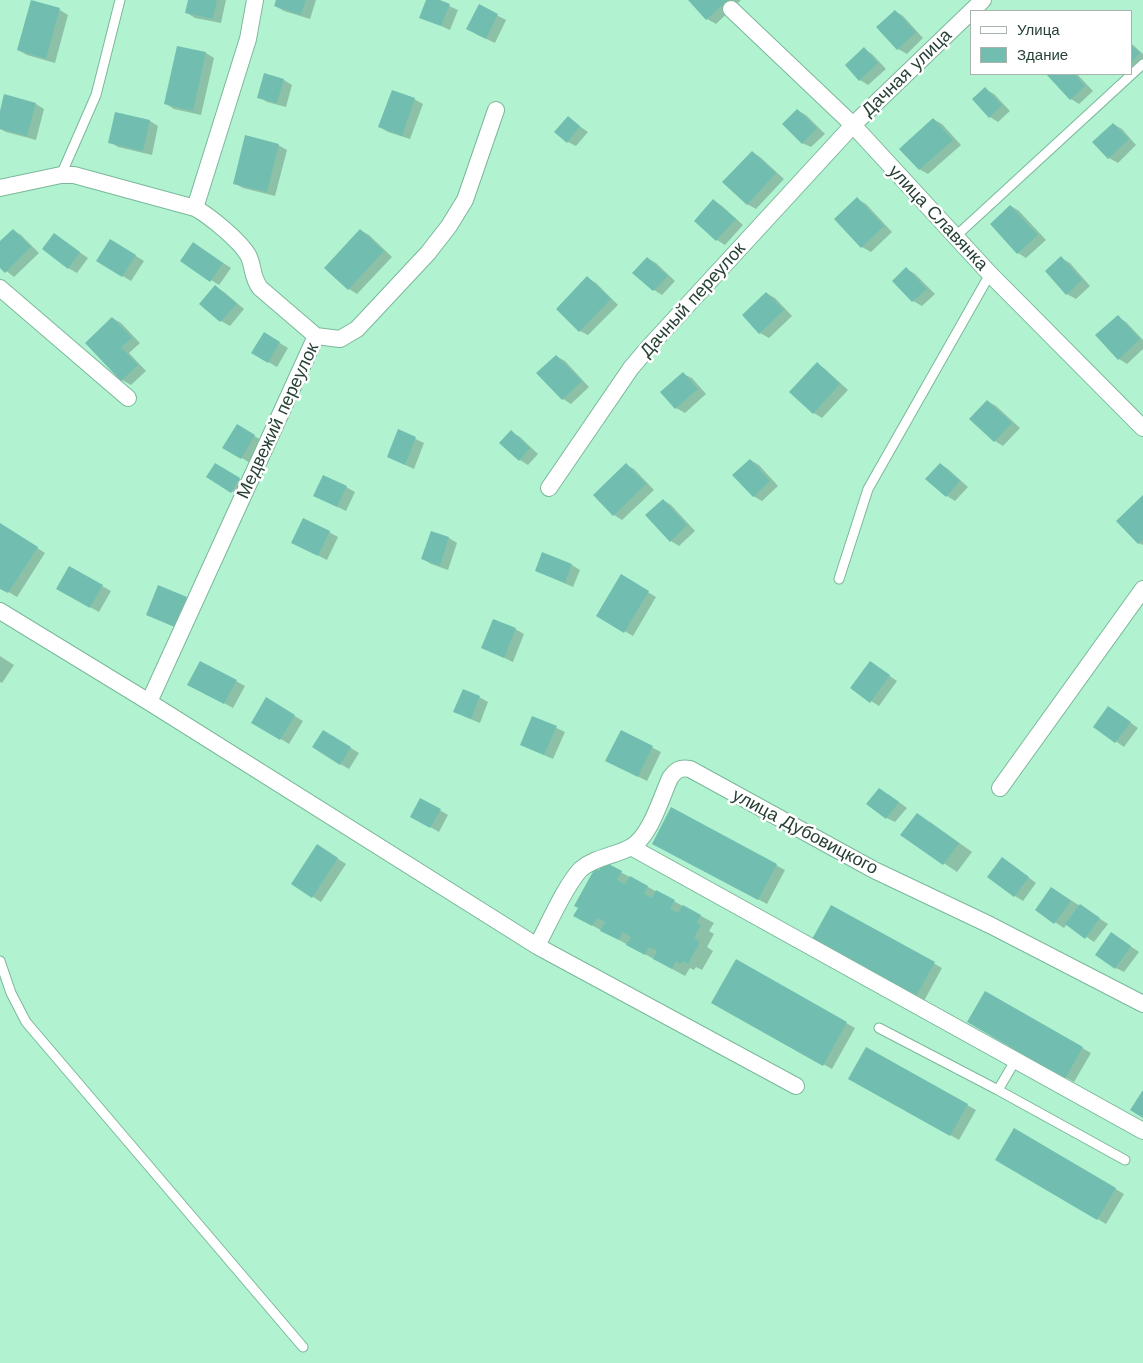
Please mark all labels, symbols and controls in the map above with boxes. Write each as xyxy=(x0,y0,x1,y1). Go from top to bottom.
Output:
legend xyxy=(970,10,1133,75)
text: Улица xyxy=(1017,21,1060,39)
street label: Дачная улица xyxy=(858,25,956,121)
text: Здание xyxy=(1017,46,1068,64)
street label: улица Славянка xyxy=(884,161,992,275)
street label: Дачный переулок xyxy=(636,238,750,362)
street label: Медвежий переулок xyxy=(232,340,324,502)
street label: улица Дубовицкого xyxy=(728,784,882,880)

